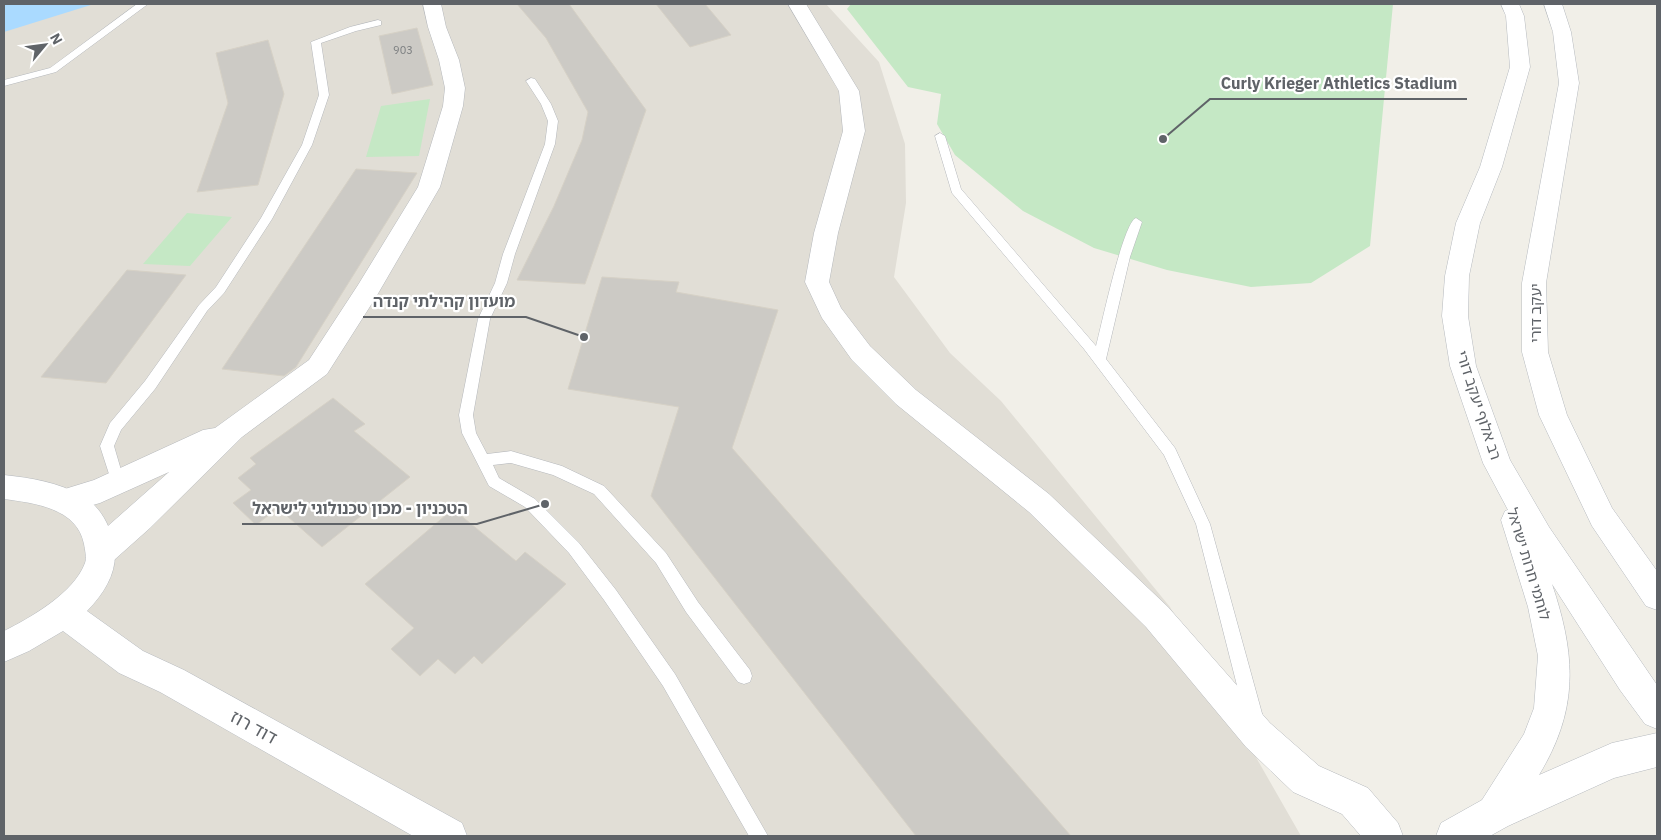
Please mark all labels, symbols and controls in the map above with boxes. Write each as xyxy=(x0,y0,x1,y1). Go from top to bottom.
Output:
north arrow xyxy=(20,20,70,70)
text: N xyxy=(46,30,67,47)
house number: 903 xyxy=(393,43,413,57)
callout: Curly Krieger Athletics Stadium xyxy=(1210,68,1467,99)
text: Curly Krieger Athletics Stadium xyxy=(1221,73,1457,93)
street label: יעקב דורי xyxy=(1526,283,1545,343)
callout: מועדון קהילתי קנדה xyxy=(363,286,526,317)
text: מועדון קהילתי קנדה xyxy=(373,291,515,311)
street label: רב אלוף יעקב דורי xyxy=(1452,348,1506,462)
callout: הטכניון - מכון טכנולוגי לישראל xyxy=(242,493,477,524)
text: הטכניון - מכון טכנולוגי לישראל xyxy=(252,498,468,518)
street label: לוחמי חרות ישראל xyxy=(1503,505,1555,623)
street label: דוד רוז xyxy=(227,705,282,749)

